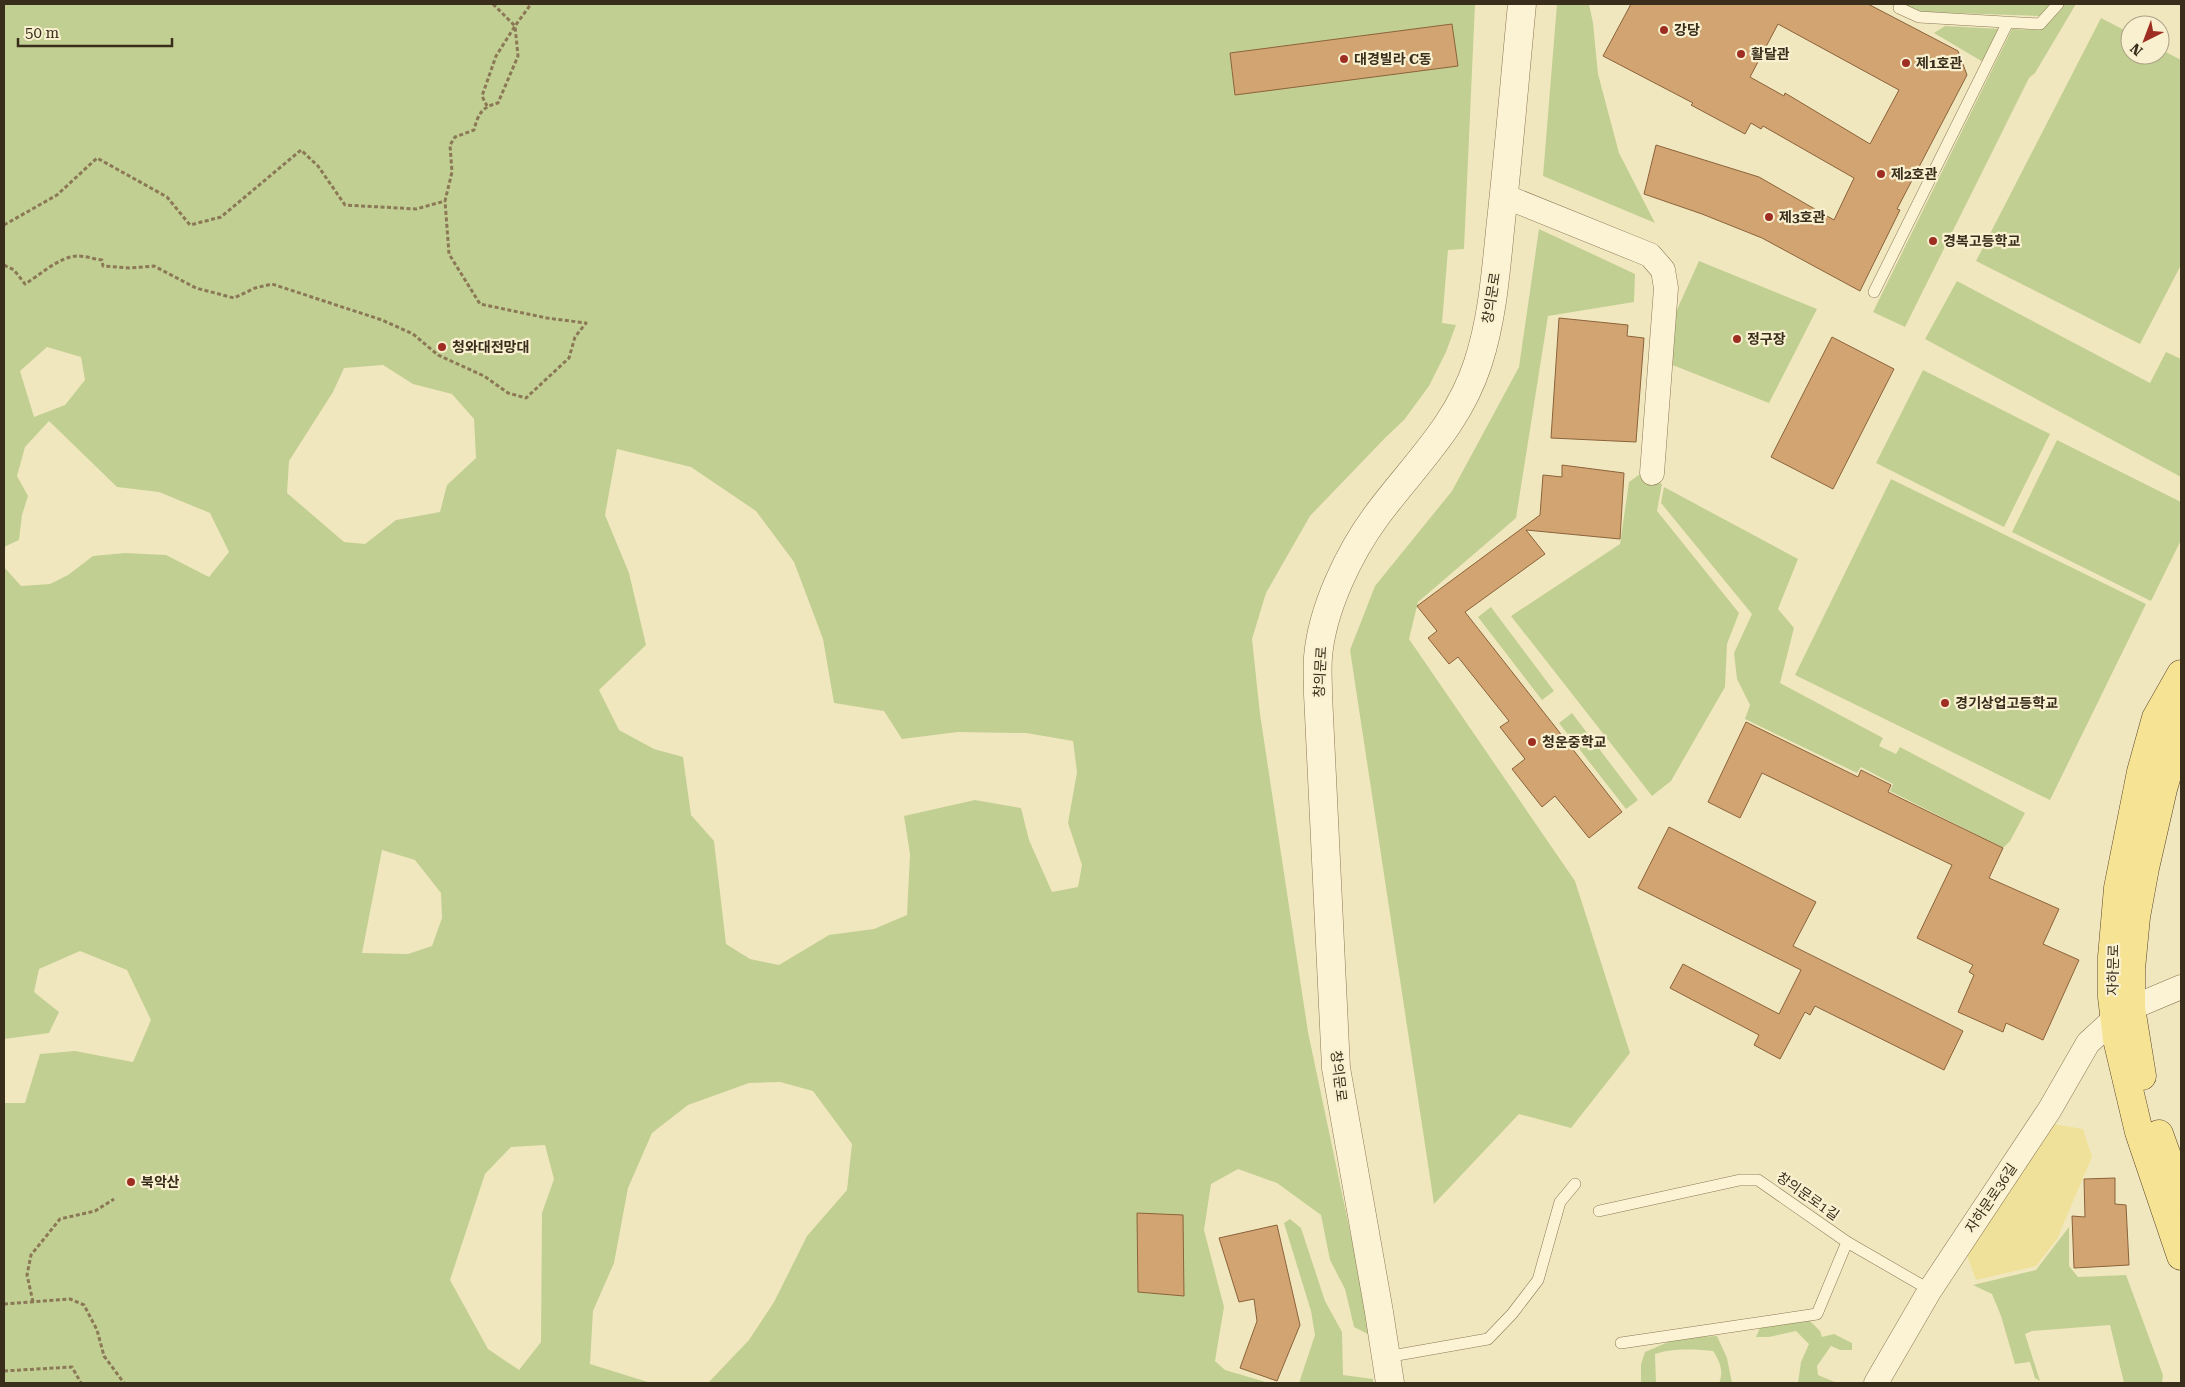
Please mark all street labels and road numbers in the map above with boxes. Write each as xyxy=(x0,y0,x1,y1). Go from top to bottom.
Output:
street label: 창의문로 xyxy=(1479,271,1503,325)
street label: 창의문로 xyxy=(1311,646,1329,698)
street label: 자하문로 xyxy=(2105,944,2121,996)
street label: 창의문로 xyxy=(1328,1049,1350,1103)
street label: 자하문로36길 xyxy=(1962,1160,2020,1236)
street label: 창의문로1길 xyxy=(1774,1169,1842,1223)

